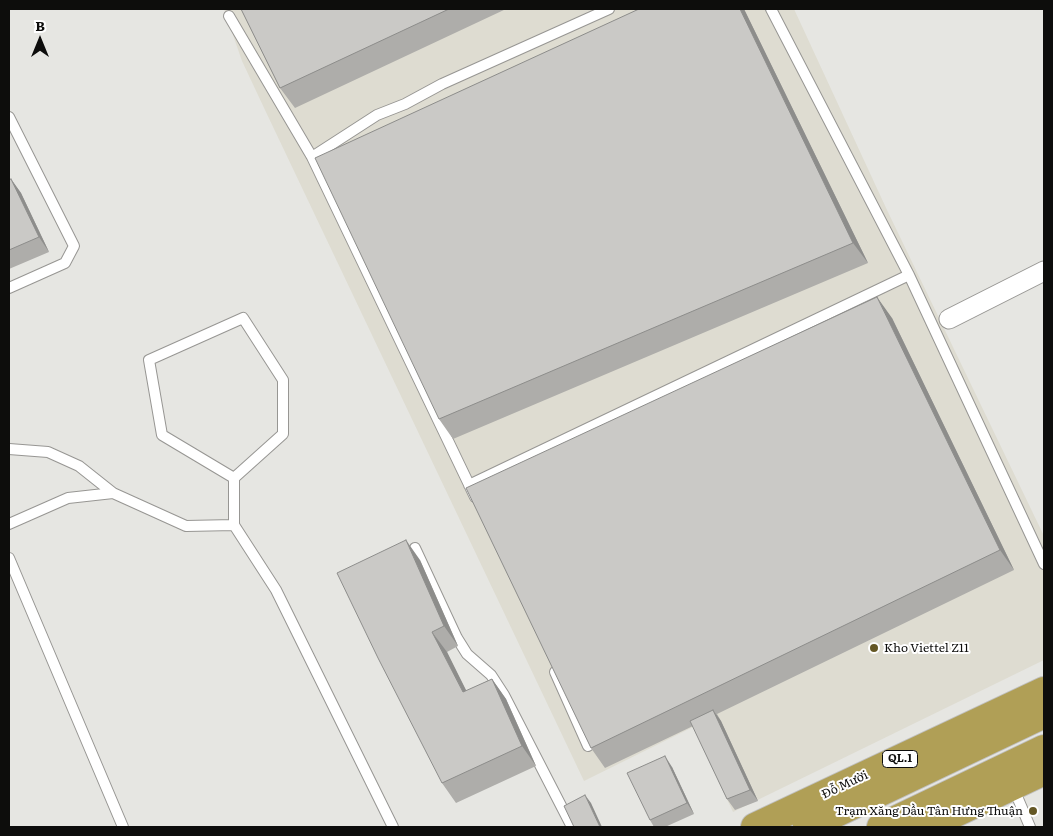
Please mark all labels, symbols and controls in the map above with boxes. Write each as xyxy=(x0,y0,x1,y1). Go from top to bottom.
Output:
north arrow xyxy=(15,15,65,65)
text: B xyxy=(35,15,45,35)
place label: Kho Viettel Z11 xyxy=(884,641,969,655)
marker: Kho Viettel Z11 xyxy=(868,642,880,654)
road number: QL.1 xyxy=(882,751,918,768)
street label: Đỗ Mười xyxy=(820,768,870,802)
place label: Trạm Xăng Dầu Tân Hưng Thuận xyxy=(835,804,1023,818)
marker: Trạm Xăng Dầu Tân Hưng Thuận xyxy=(1027,805,1039,817)

